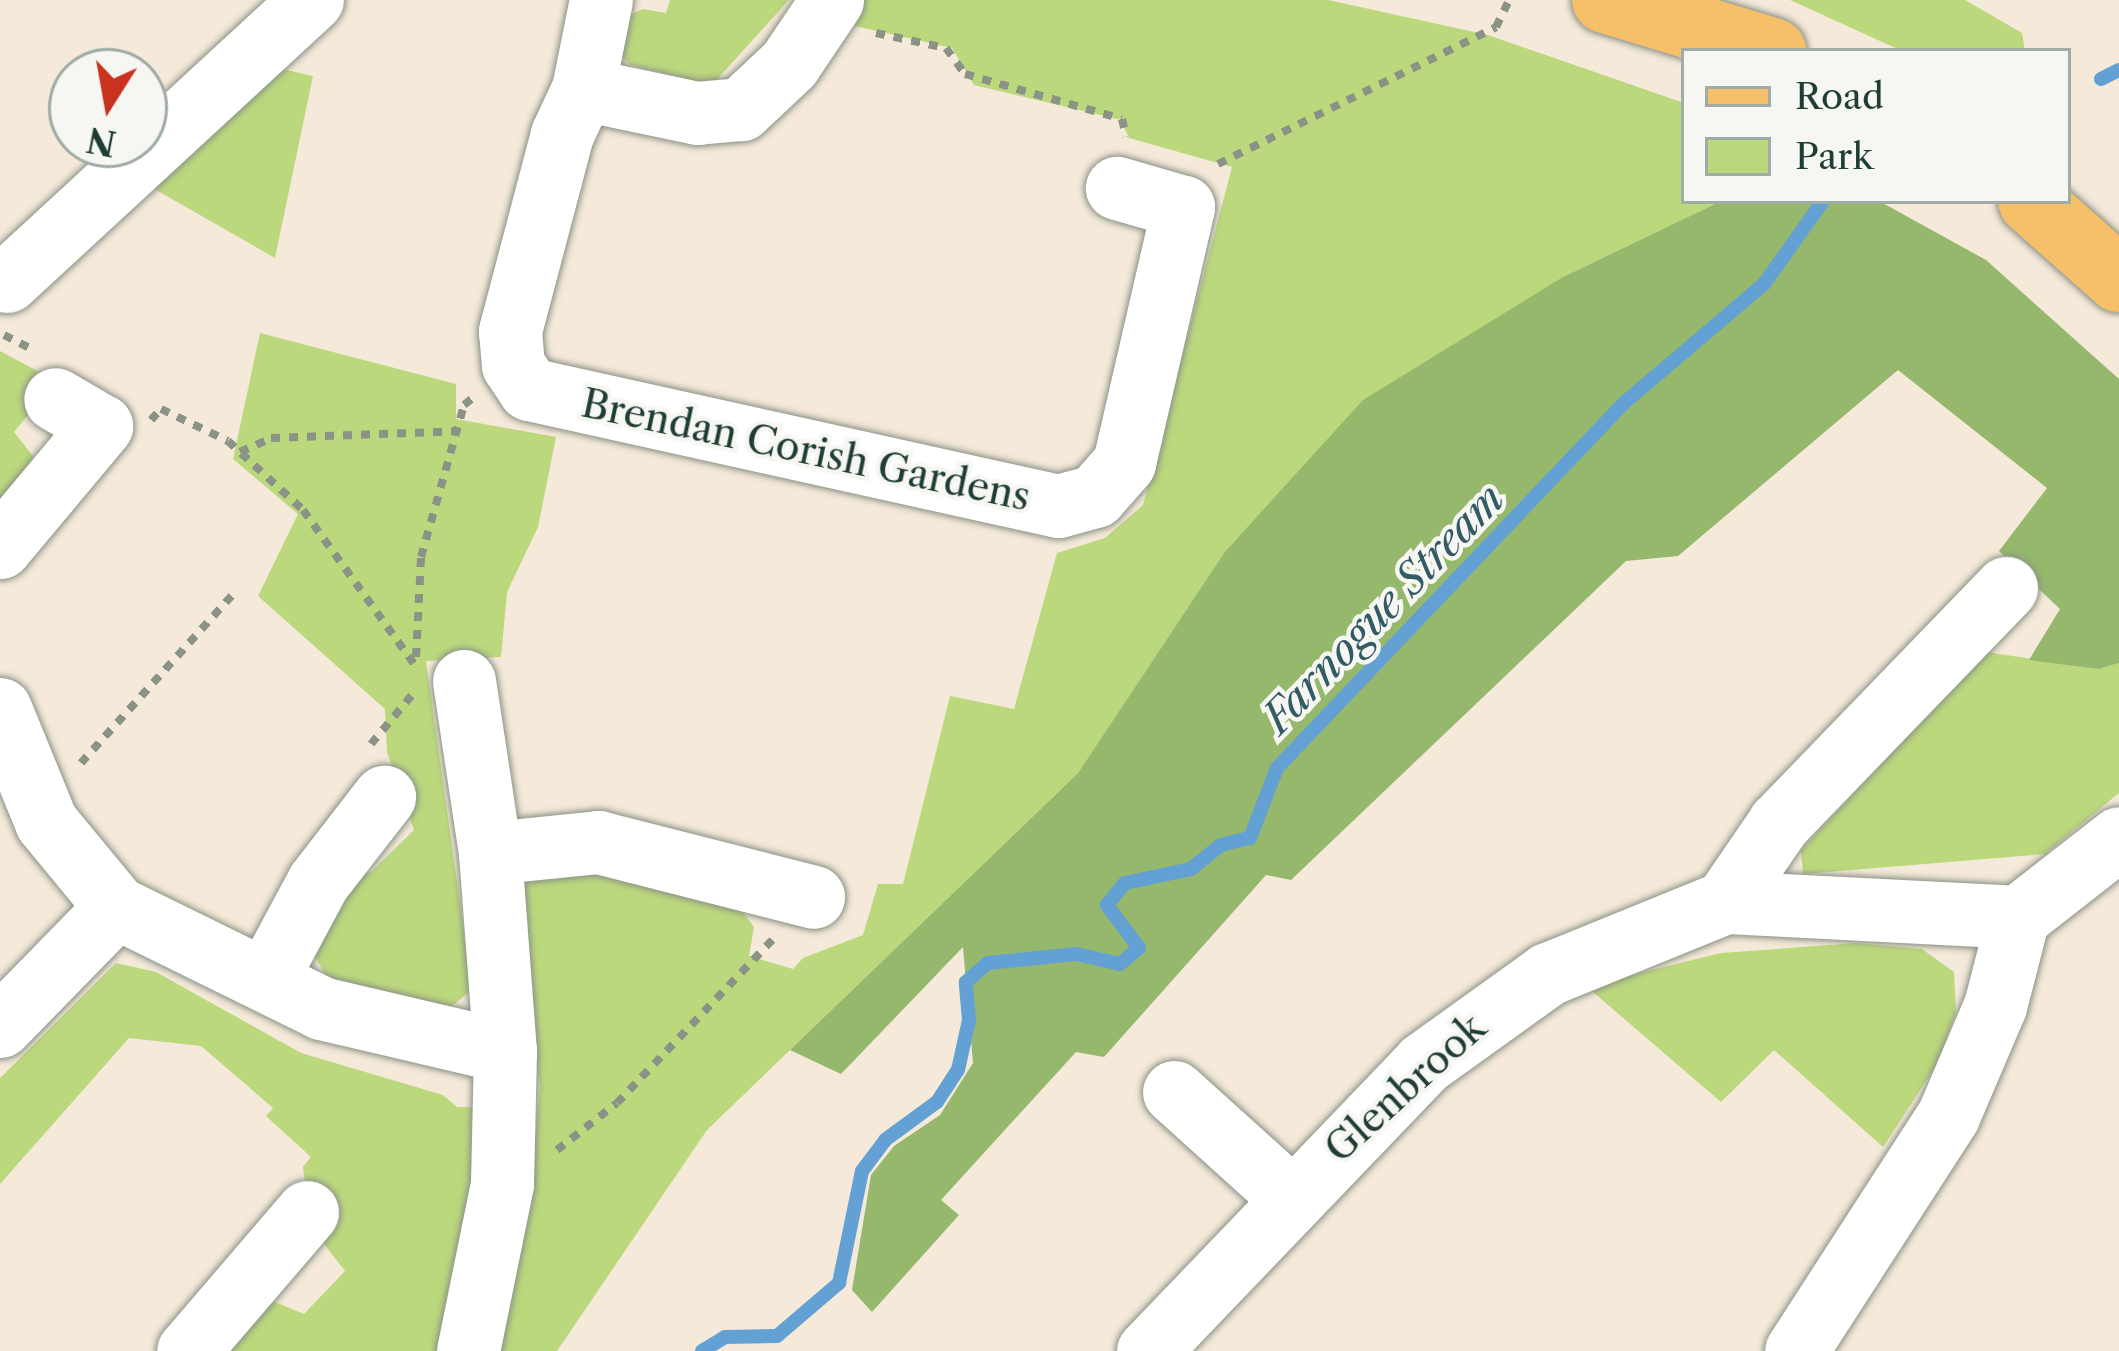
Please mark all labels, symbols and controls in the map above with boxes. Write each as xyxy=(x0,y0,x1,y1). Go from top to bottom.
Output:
north arrow xyxy=(48,48,168,168)
legend xyxy=(1681,48,2071,204)
text: Road xyxy=(1795,74,1884,118)
text: N xyxy=(84,118,120,164)
text: Park xyxy=(1795,134,1873,178)
street label: Brendan Corish Gardens xyxy=(577,380,1035,520)
water label: Farnogue Stream xyxy=(1252,473,1514,743)
street label: Glenbrook xyxy=(1315,1004,1495,1172)

